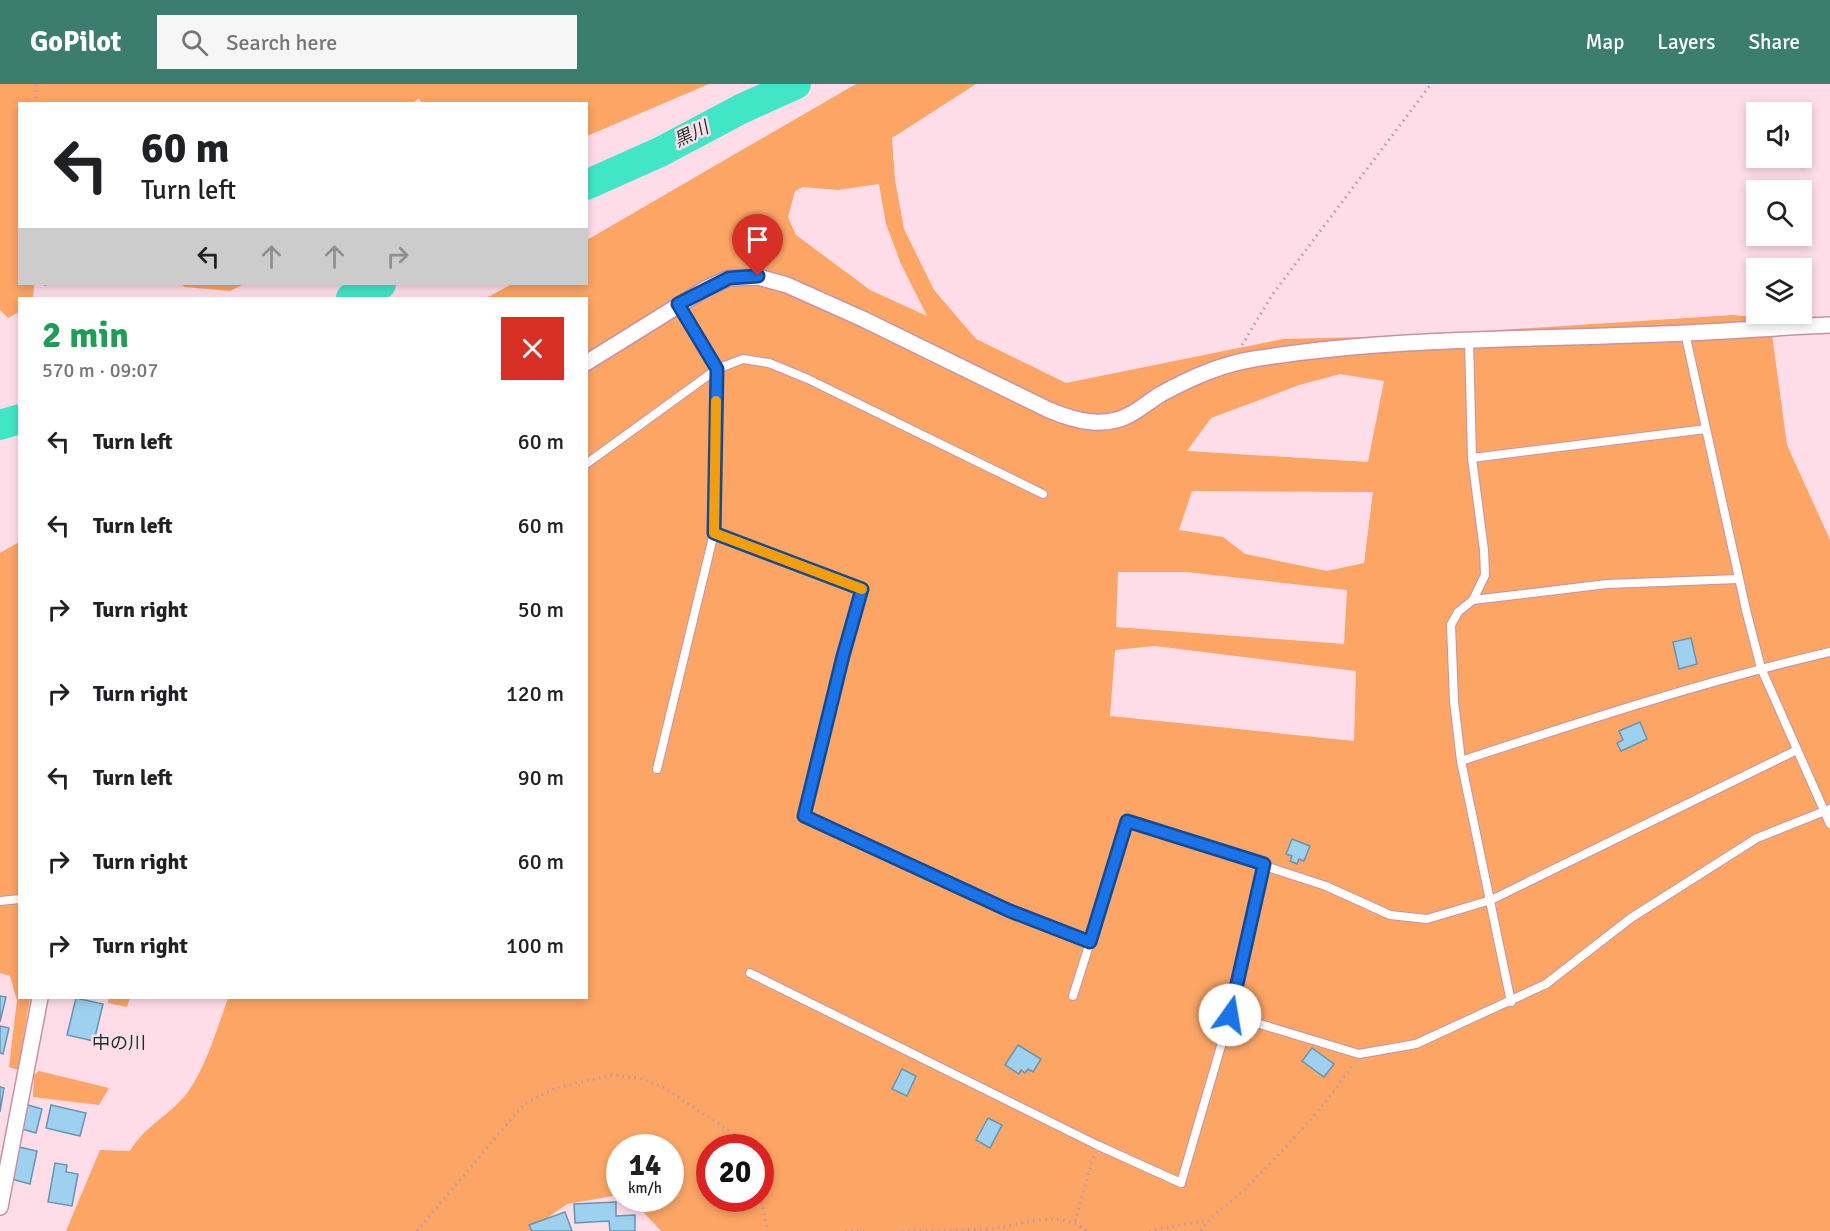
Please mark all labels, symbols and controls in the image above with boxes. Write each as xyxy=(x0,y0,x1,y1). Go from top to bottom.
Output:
search box xyxy=(157,15,577,69)
text: GoPilot xyxy=(30,25,121,59)
icon: search xyxy=(178,26,211,59)
text: Search here xyxy=(226,29,337,56)
text: Map xyxy=(1586,29,1624,55)
text: Layers xyxy=(1657,29,1715,55)
text: Share xyxy=(1748,29,1800,55)
map controls xyxy=(1746,102,1812,324)
button: sound xyxy=(1746,102,1812,168)
water label: 黒川 xyxy=(670,115,714,152)
text: 60 m xyxy=(141,123,230,174)
icon: left xyxy=(42,126,120,204)
text: Turn left xyxy=(141,174,236,207)
button: search xyxy=(1746,180,1812,246)
pin xyxy=(732,214,783,276)
icon: arrive xyxy=(741,223,774,256)
icon: left xyxy=(192,240,225,273)
icon: ahead xyxy=(255,240,288,273)
icon: ahead xyxy=(318,240,351,273)
icon: right xyxy=(381,240,414,273)
button: layers xyxy=(1746,258,1812,324)
text: 2 min xyxy=(42,313,129,358)
button: close xyxy=(501,317,564,380)
text: 570 m · 09:07 xyxy=(42,358,158,383)
icon: left xyxy=(42,425,75,458)
text: Turn left xyxy=(93,428,173,455)
text: 60 m xyxy=(518,428,564,455)
icon: left xyxy=(42,509,75,542)
text: Turn left xyxy=(93,512,173,539)
text: 60 m xyxy=(518,512,564,539)
icon: right xyxy=(42,593,75,626)
text: Turn right xyxy=(93,596,188,623)
text: 50 m xyxy=(518,596,564,623)
icon: right xyxy=(42,677,75,710)
text: Turn right xyxy=(93,680,188,707)
text: 120 m xyxy=(506,680,564,707)
icon: left xyxy=(42,761,75,794)
text: Turn left xyxy=(93,764,173,791)
text: 90 m xyxy=(518,764,564,791)
icon: right xyxy=(42,845,75,878)
text: Turn right xyxy=(93,848,188,875)
text: 60 m xyxy=(518,848,564,875)
icon: right xyxy=(42,929,75,962)
text: Turn right xyxy=(93,932,188,959)
text: 100 m xyxy=(506,932,564,959)
position arrow xyxy=(1198,983,1262,1047)
district label: 中の川 xyxy=(92,1032,146,1054)
speed limit sign: 20 xyxy=(696,1134,774,1212)
text: 14 xyxy=(629,1147,661,1184)
text: km/h xyxy=(628,1179,662,1197)

